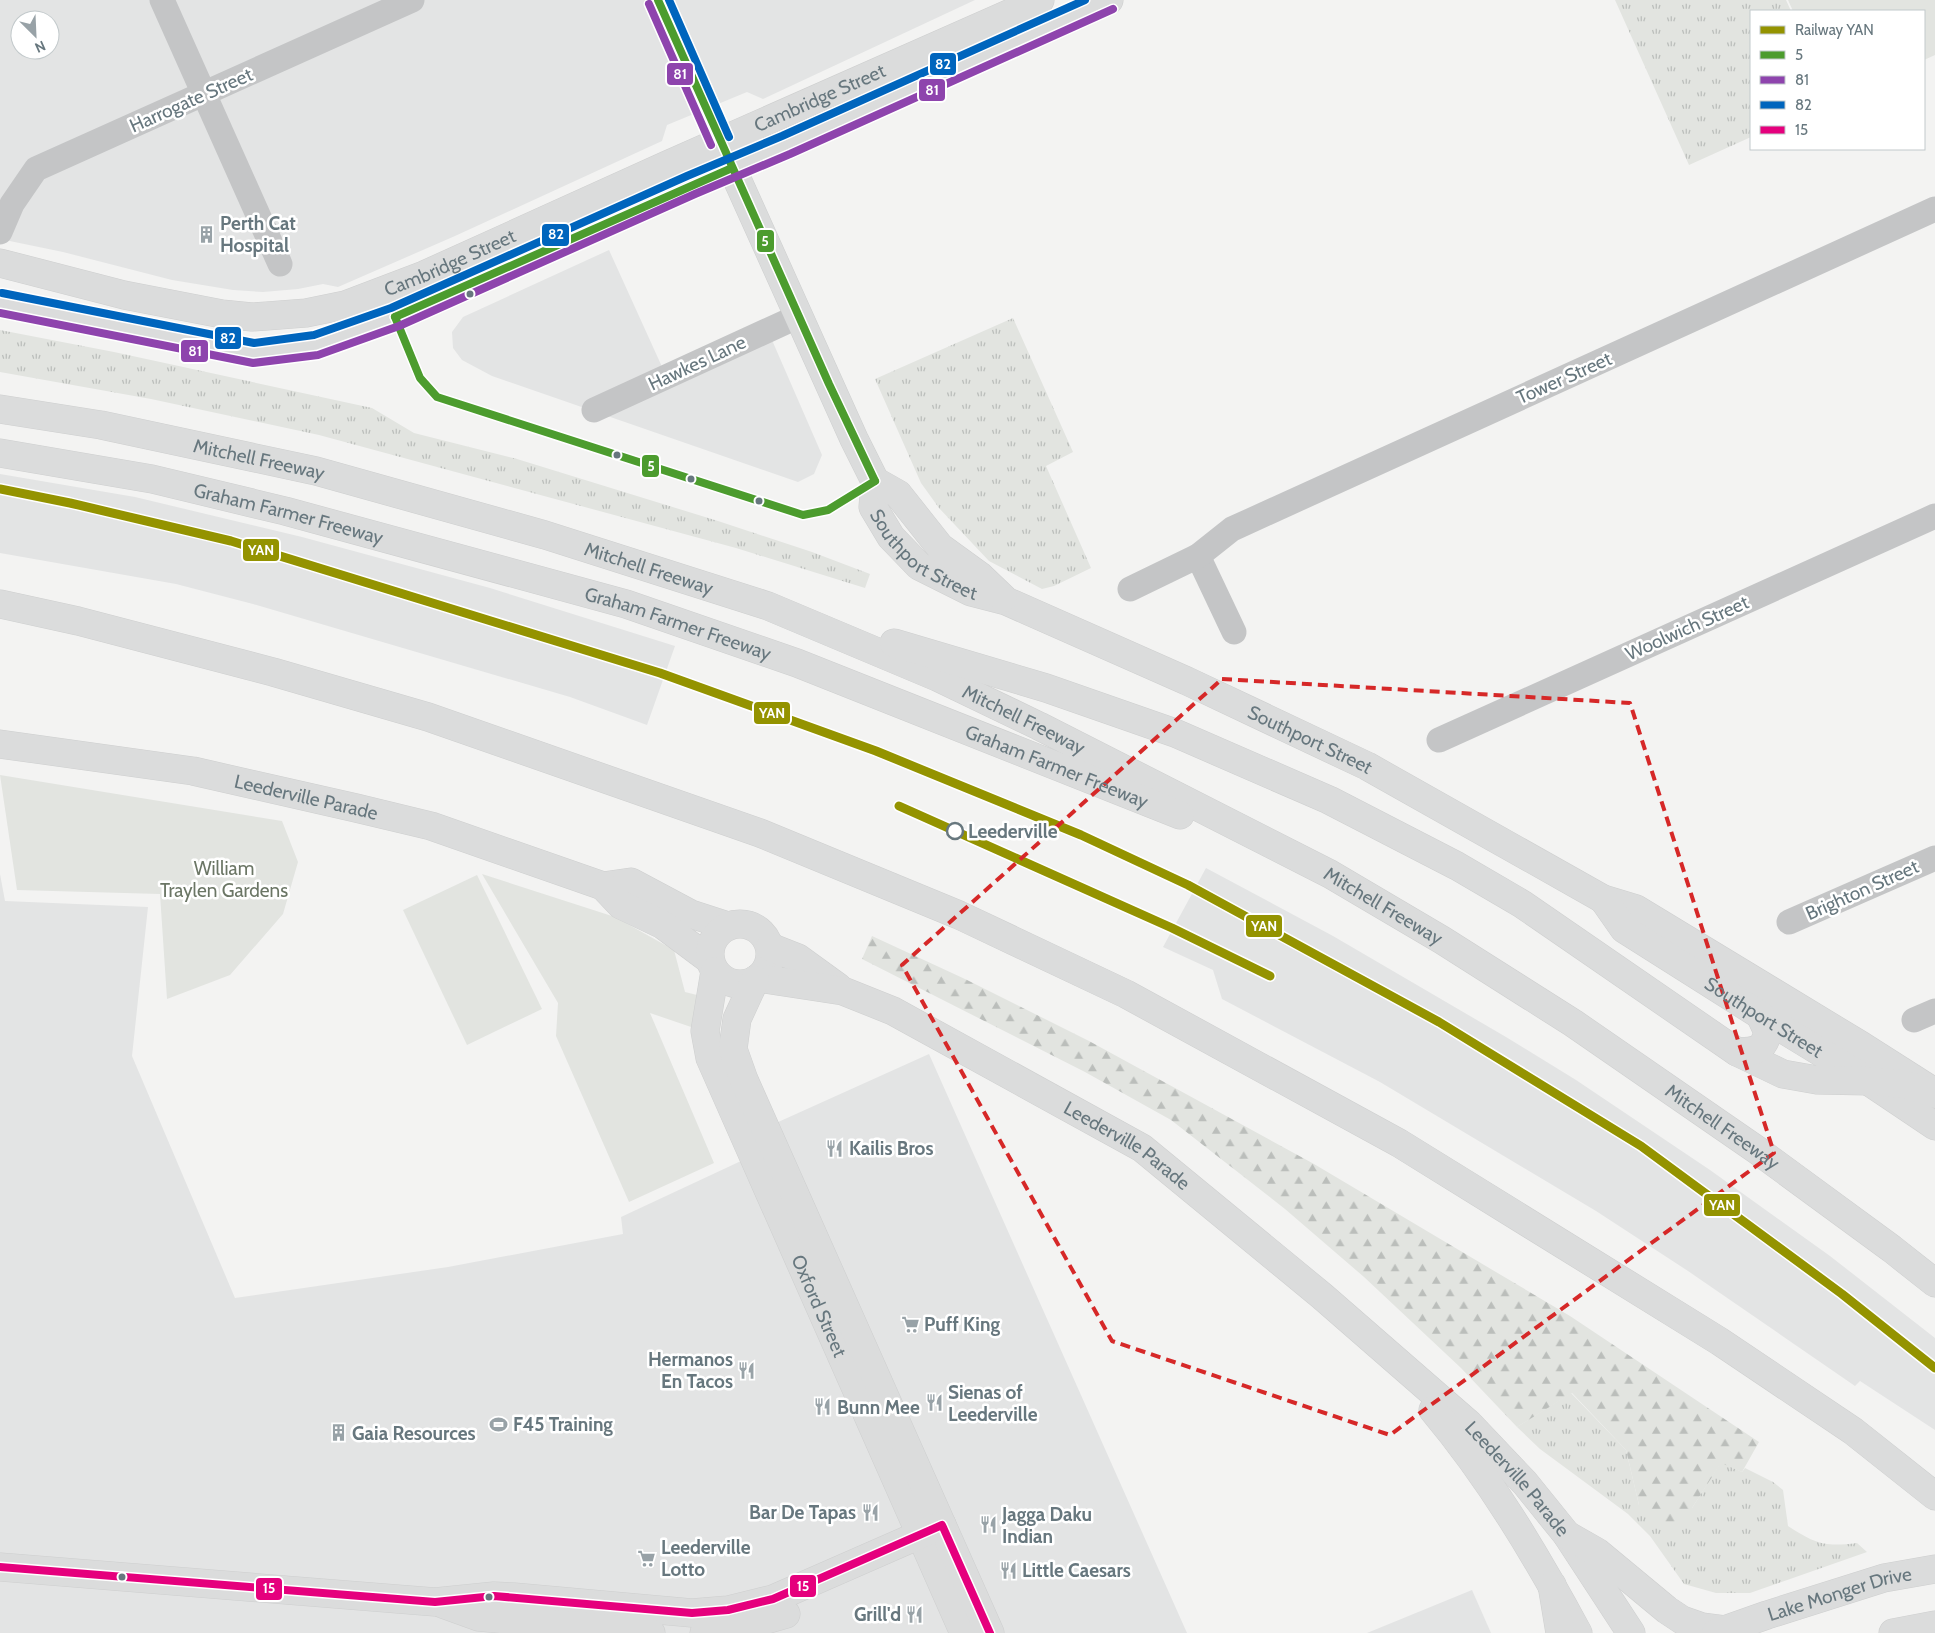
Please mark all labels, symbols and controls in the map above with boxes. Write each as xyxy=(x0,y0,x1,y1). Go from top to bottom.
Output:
north arrow xyxy=(10,10,60,60)
legend xyxy=(1750,10,1925,150)
text: Railway YAN xyxy=(1795,21,1874,39)
text: N xyxy=(32,37,48,57)
text: 5 xyxy=(1795,46,1803,64)
line badge: 82 xyxy=(929,52,957,76)
text: 82 xyxy=(935,55,951,73)
street label: Cambridge Street xyxy=(750,58,889,137)
street label: Harrogate Street xyxy=(126,62,257,137)
line badge: 81 xyxy=(666,62,694,86)
text: 81 xyxy=(673,65,687,83)
text: 81 xyxy=(1795,71,1809,89)
line badge: 81 xyxy=(918,78,946,102)
text: 81 xyxy=(925,81,939,99)
text: 82 xyxy=(1795,96,1812,114)
text: 15 xyxy=(1795,121,1808,139)
place label: Perth Cat Hospital xyxy=(220,212,296,257)
street label: Cambridge Street xyxy=(381,223,519,301)
line badge: 82 xyxy=(541,223,570,247)
building icon: Perth Cat Hospital xyxy=(196,224,216,244)
text: 82 xyxy=(548,225,564,243)
line badge: 5 xyxy=(756,229,775,253)
text: 5 xyxy=(761,232,769,250)
unlabelled marker xyxy=(465,289,475,299)
line badge: 82 xyxy=(214,326,242,350)
text: 82 xyxy=(220,329,236,347)
street label: Hawkes Lane xyxy=(645,330,750,396)
line badge: 81 xyxy=(180,339,209,363)
text: 81 xyxy=(188,342,202,360)
street label: Tower Street xyxy=(1513,347,1616,409)
street label: Mitchell Freeway xyxy=(191,434,328,485)
unlabelled marker xyxy=(612,450,622,460)
line badge: 5 xyxy=(641,454,660,478)
text: 5 xyxy=(647,457,655,475)
unlabelled marker xyxy=(686,474,696,484)
street label: Graham Farmer Freeway xyxy=(191,478,386,549)
unlabelled marker xyxy=(754,496,764,506)
street label: Southport Street xyxy=(865,505,980,605)
street label: Mitchell Freeway xyxy=(582,537,717,599)
line badge: YAN xyxy=(242,538,280,562)
text: YAN xyxy=(247,541,274,559)
street label: Graham Farmer Freeway xyxy=(582,582,775,665)
street label: Woolwich Street xyxy=(1622,590,1753,665)
street label: Mitchell Freeway xyxy=(959,680,1090,759)
street label: Southport Street xyxy=(1244,700,1377,779)
line badge: YAN xyxy=(753,701,791,725)
text: YAN xyxy=(758,704,785,722)
street label: Graham Farmer Freeway xyxy=(962,719,1152,813)
street label: Leederville Parade xyxy=(232,769,381,824)
place label: Leederville xyxy=(968,820,1058,843)
marker: Leederville xyxy=(946,822,964,840)
street label: Brighton Street xyxy=(1802,855,1923,925)
park label: William Traylen Gardens xyxy=(160,857,288,902)
street label: Mitchell Freeway xyxy=(1320,862,1447,950)
line badge: YAN xyxy=(1245,914,1283,938)
text: YAN xyxy=(1250,917,1277,935)
street label: Southport Street xyxy=(1701,972,1828,1063)
street label: Mitchell Freeway xyxy=(1661,1079,1785,1175)
street label: Leederville Parade xyxy=(1060,1096,1195,1195)
place label: Kailis Bros xyxy=(849,1137,933,1160)
restaurant icon: Kailis Bros xyxy=(825,1138,845,1158)
line badge: YAN xyxy=(1703,1193,1741,1217)
text: YAN xyxy=(1708,1196,1735,1214)
street label: Oxford Street xyxy=(787,1251,852,1361)
place label: Puff King xyxy=(924,1313,1000,1336)
supermarket icon: Puff King xyxy=(900,1314,920,1334)
place label: Hermanos En Tacos xyxy=(648,1348,733,1393)
restaurant icon: Hermanos En Tacos xyxy=(737,1360,757,1380)
place label: Sienas of Leederville xyxy=(948,1381,1038,1426)
restaurant icon: Sienas of Leederville xyxy=(924,1393,944,1413)
place label: Bunn Mee xyxy=(837,1396,920,1419)
restaurant icon: Bunn Mee xyxy=(813,1397,833,1417)
place label: F45 Training xyxy=(513,1413,613,1436)
sports icon: F45 Training xyxy=(489,1414,509,1434)
street label: Leederville Parade xyxy=(1461,1416,1575,1541)
place label: Gaia Resources xyxy=(352,1422,476,1445)
building icon: Gaia Resources xyxy=(328,1423,348,1443)
place label: Bar De Tapas xyxy=(749,1501,856,1524)
restaurant icon: Bar De Tapas xyxy=(860,1502,880,1522)
place label: Jagga Daku Indian xyxy=(1001,1503,1092,1548)
restaurant icon: Jagga Daku Indian xyxy=(978,1515,998,1535)
place label: Leederville Lotto xyxy=(661,1536,751,1581)
supermarket icon: Leederville Lotto xyxy=(637,1548,657,1568)
place label: Little Caesars xyxy=(1022,1559,1131,1582)
restaurant icon: Little Caesars xyxy=(998,1560,1018,1580)
street label: Lake Monger Drive xyxy=(1765,1562,1914,1626)
unlabelled marker xyxy=(117,1572,127,1582)
line badge: 15 xyxy=(789,1574,817,1598)
line badge: 15 xyxy=(255,1577,283,1601)
text: 15 xyxy=(797,1577,809,1595)
text: 15 xyxy=(263,1579,275,1597)
unlabelled marker xyxy=(484,1592,494,1602)
place label: Grill'd xyxy=(854,1603,901,1626)
restaurant icon: Grill'd xyxy=(905,1604,925,1624)

